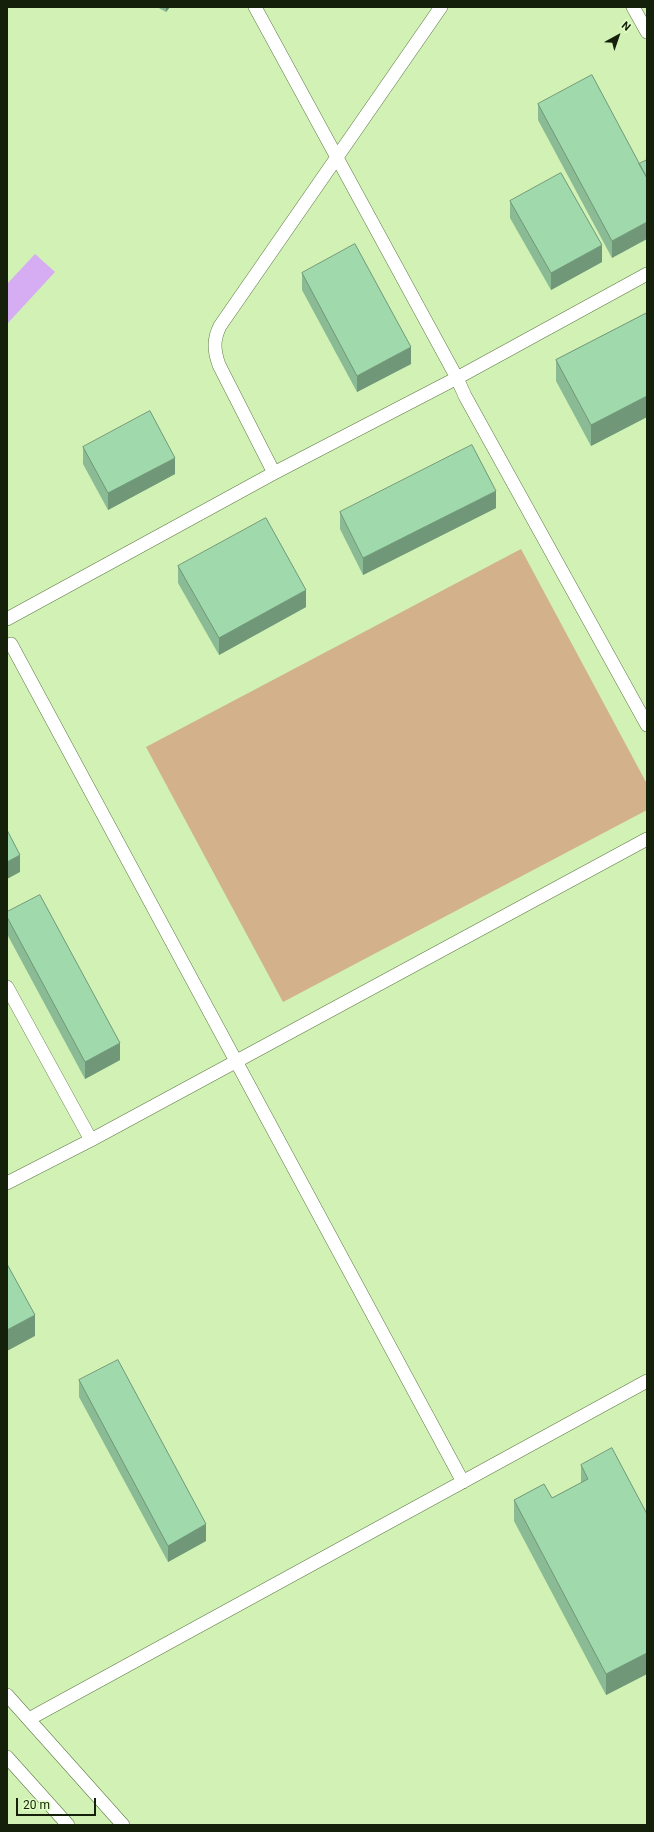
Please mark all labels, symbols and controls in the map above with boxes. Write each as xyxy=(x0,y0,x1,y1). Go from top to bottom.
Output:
north arrow xyxy=(598,16,638,56)
text: N xyxy=(619,19,633,34)
scale bar xyxy=(18,1790,98,1816)
text: 20 m xyxy=(23,1798,50,1812)

